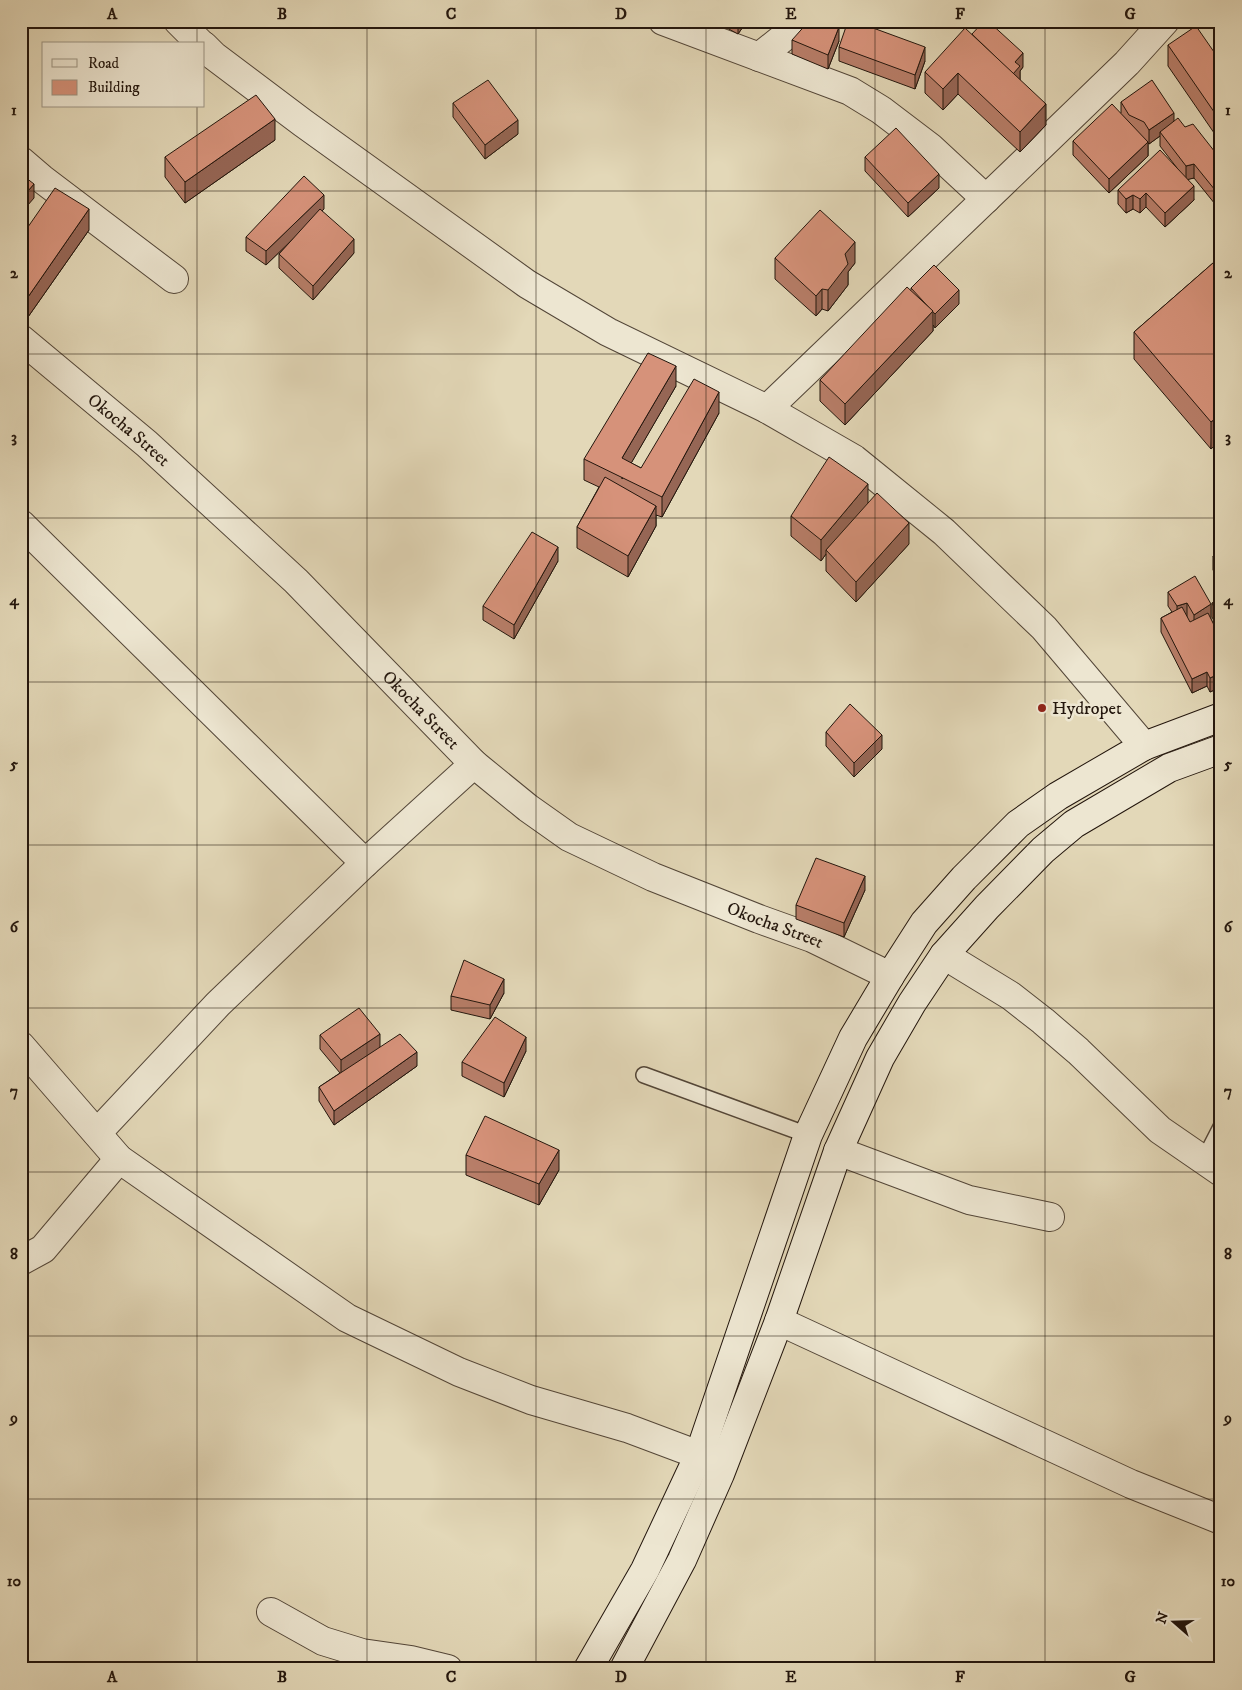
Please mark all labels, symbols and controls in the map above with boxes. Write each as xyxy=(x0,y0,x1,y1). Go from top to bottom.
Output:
text: A xyxy=(106,4,118,24)
text: B xyxy=(277,4,287,24)
text: C xyxy=(446,4,456,24)
text: D xyxy=(615,4,627,24)
text: E xyxy=(785,4,797,24)
text: F xyxy=(955,4,965,24)
text: G xyxy=(1124,4,1136,24)
legend xyxy=(42,42,205,108)
text: Road xyxy=(88,54,120,73)
text: Building xyxy=(88,78,140,97)
text: 1 xyxy=(11,100,17,120)
text: 1 xyxy=(1225,100,1231,120)
text: 2 xyxy=(10,263,19,283)
text: 2 xyxy=(1224,263,1233,283)
street label: Okocha Street xyxy=(83,389,174,472)
text: 3 xyxy=(11,427,17,447)
text: 3 xyxy=(1225,427,1231,447)
text: 4 xyxy=(8,590,19,610)
text: 4 xyxy=(1222,590,1233,610)
street label: Okocha Street xyxy=(377,666,464,755)
place label: Hydropet xyxy=(1052,698,1122,720)
marker: Hydropet xyxy=(1036,702,1048,714)
text: 5 xyxy=(9,754,18,774)
text: 5 xyxy=(1223,754,1232,774)
street label: Okocha Street xyxy=(724,897,827,954)
text: 6 xyxy=(10,917,20,937)
text: 6 xyxy=(1224,917,1234,937)
text: 7 xyxy=(10,1081,18,1101)
text: 7 xyxy=(1224,1081,1232,1101)
text: 8 xyxy=(10,1244,18,1264)
text: 8 xyxy=(1224,1244,1232,1264)
text: 9 xyxy=(9,1408,18,1428)
text: 9 xyxy=(1223,1408,1232,1428)
text: 10 xyxy=(7,1571,22,1591)
text: 10 xyxy=(1221,1571,1236,1591)
north arrow xyxy=(1150,1598,1200,1648)
text: N xyxy=(1152,1609,1173,1626)
text: A xyxy=(106,1667,118,1687)
text: B xyxy=(277,1667,287,1687)
text: C xyxy=(446,1667,456,1687)
text: D xyxy=(615,1667,627,1687)
text: E xyxy=(785,1667,797,1687)
text: F xyxy=(955,1667,965,1687)
text: G xyxy=(1124,1667,1136,1687)

